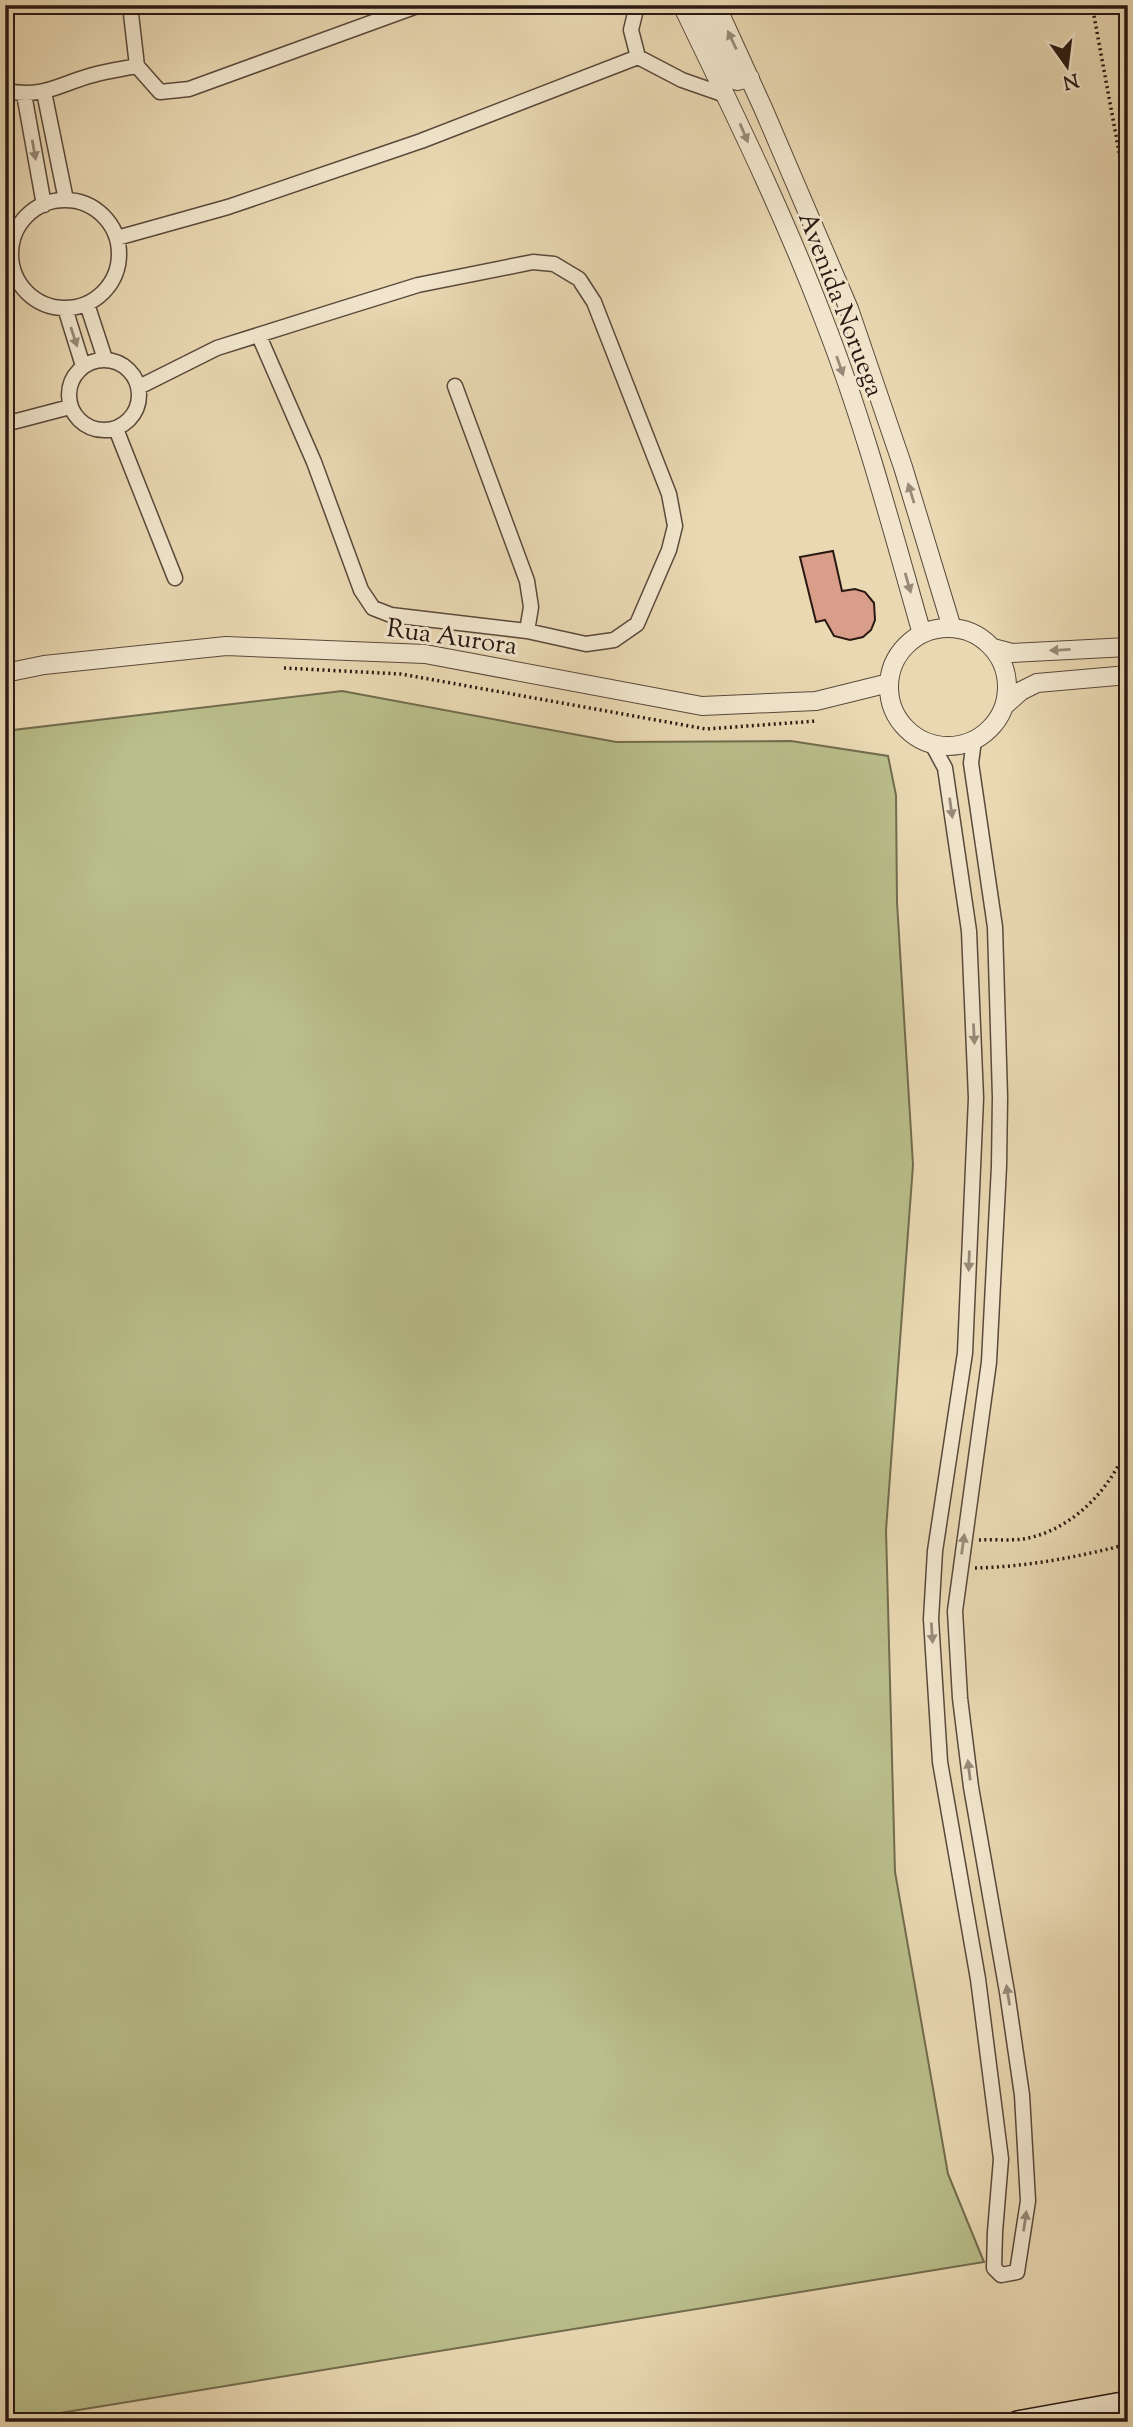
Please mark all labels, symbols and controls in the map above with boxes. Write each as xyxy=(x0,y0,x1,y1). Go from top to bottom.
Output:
one-way arrow xyxy=(726,30,738,50)
north arrow xyxy=(1032,32,1102,102)
text: N xyxy=(1060,65,1081,95)
one-way arrow xyxy=(739,122,750,143)
one-way arrow xyxy=(29,139,40,161)
street label: Avenida Noruega xyxy=(787,207,892,403)
one-way arrow xyxy=(69,327,80,348)
one-way arrow xyxy=(835,355,846,376)
one-way arrow xyxy=(905,482,916,503)
one-way arrow xyxy=(903,572,913,593)
street label: Rua Aurora xyxy=(384,611,519,666)
one-way arrow xyxy=(1049,645,1071,656)
one-way arrow xyxy=(946,797,957,819)
one-way arrow xyxy=(968,1023,979,1045)
one-way arrow xyxy=(964,1251,975,1273)
one-way arrow xyxy=(957,1533,968,1555)
one-way arrow xyxy=(927,1623,938,1645)
one-way arrow xyxy=(963,1759,974,1781)
one-way arrow xyxy=(1002,1983,1013,2005)
one-way arrow xyxy=(1020,2210,1031,2232)

